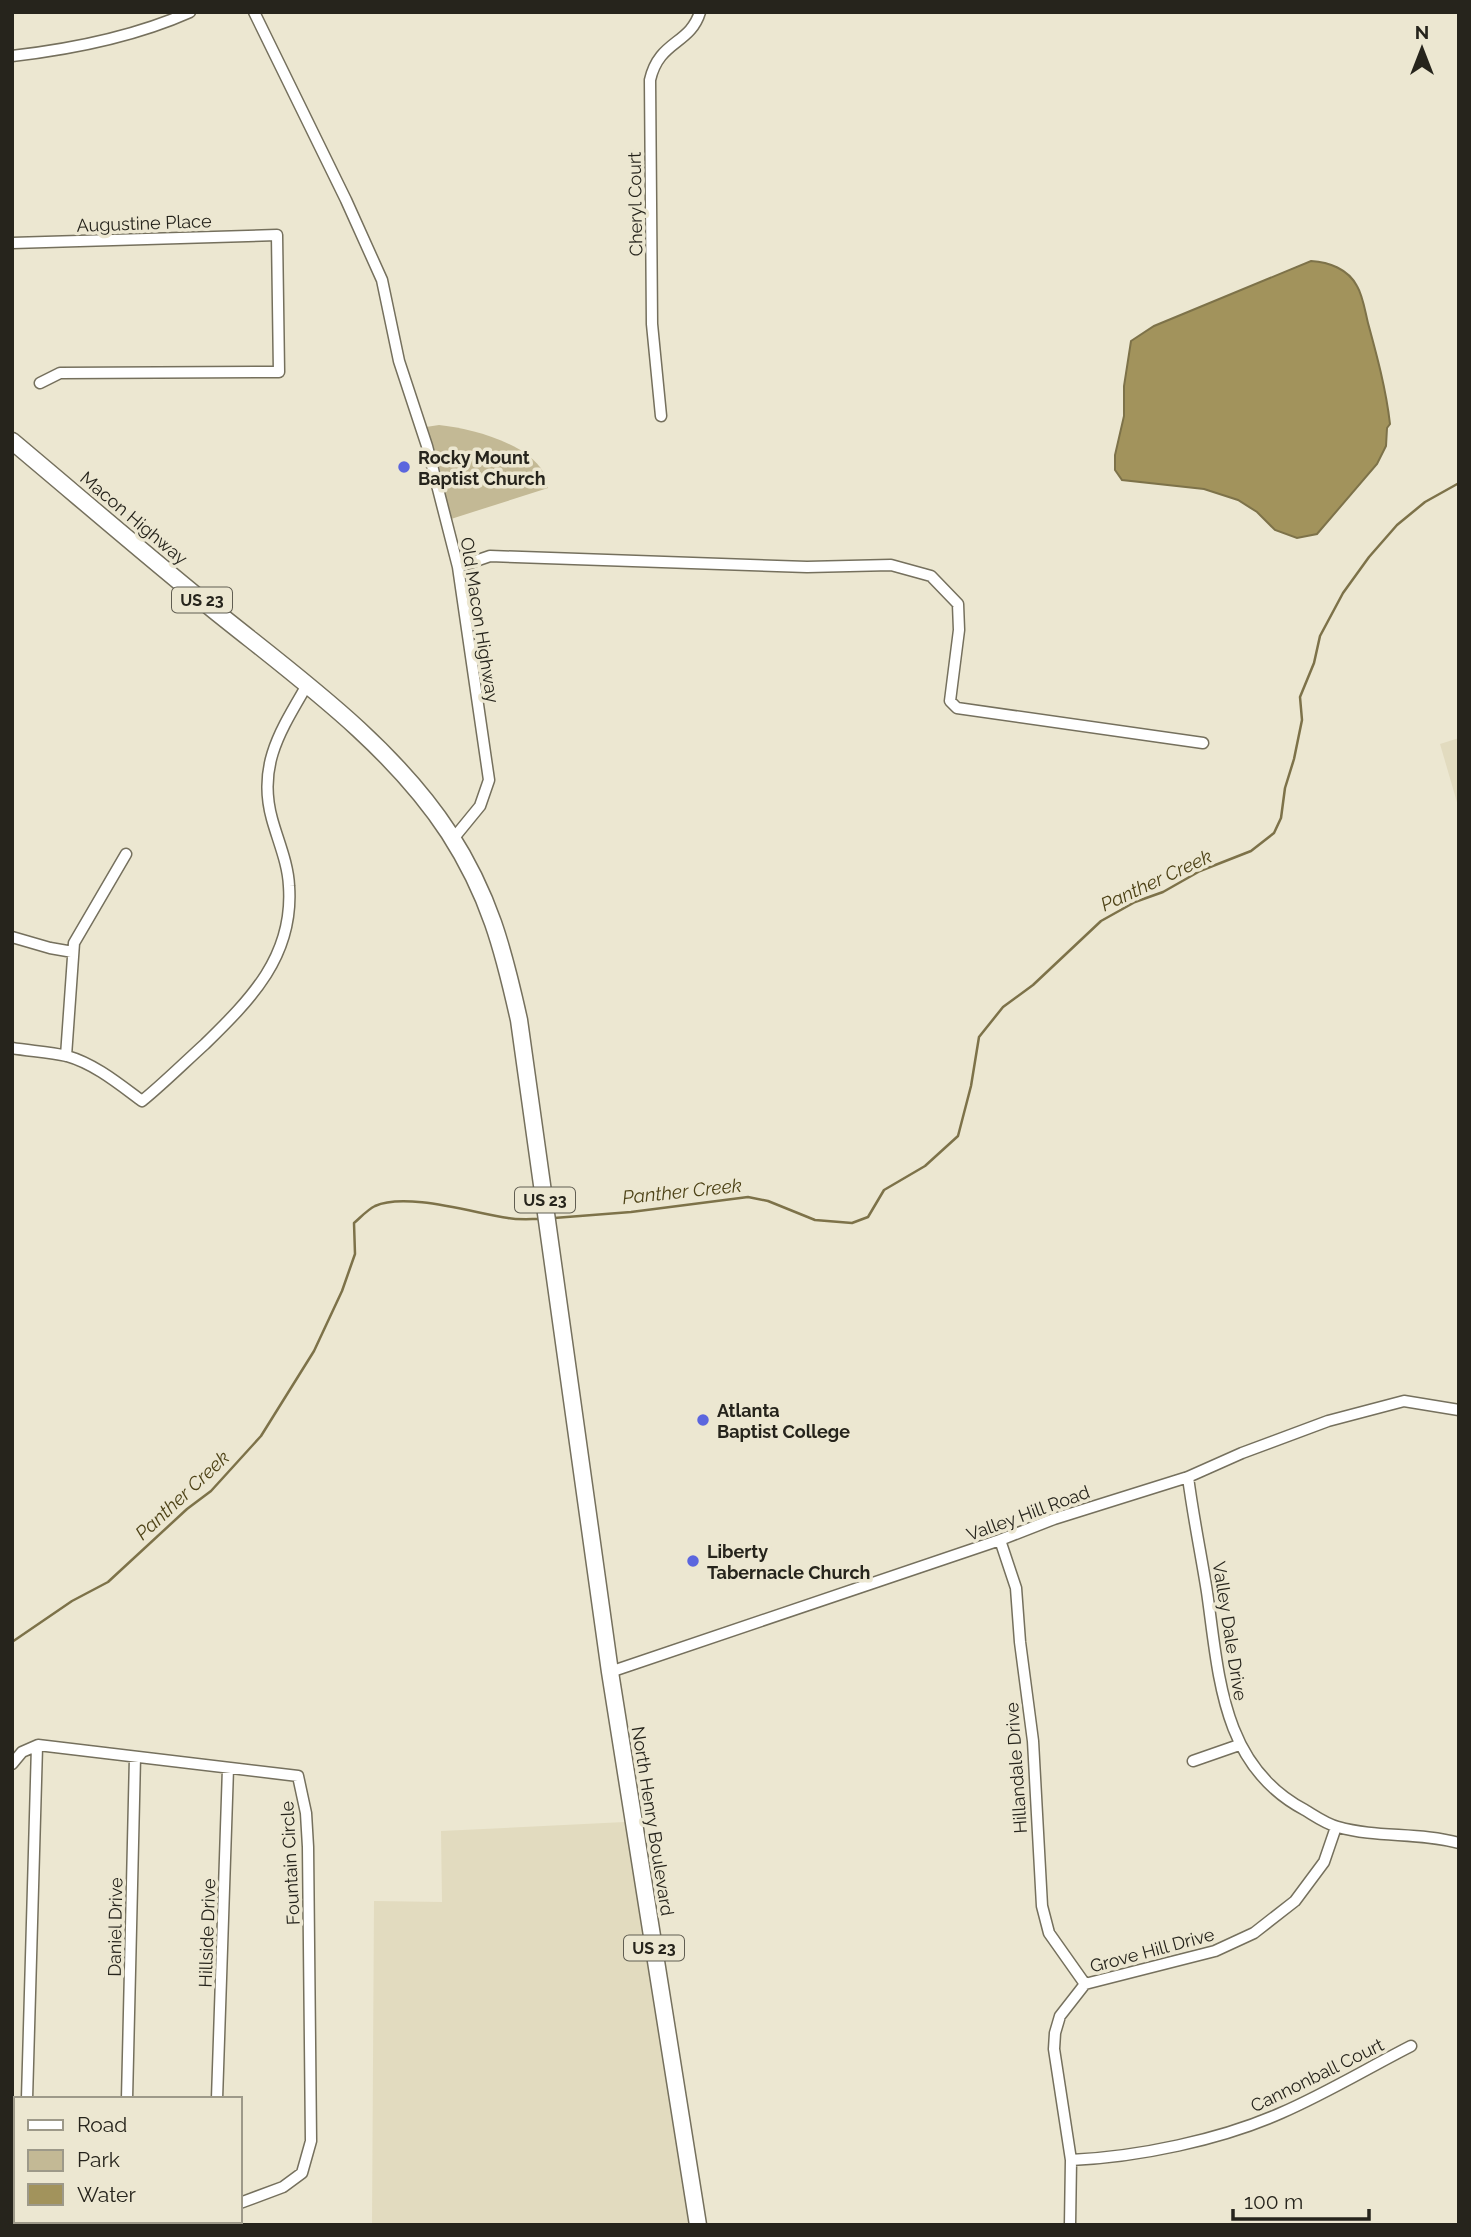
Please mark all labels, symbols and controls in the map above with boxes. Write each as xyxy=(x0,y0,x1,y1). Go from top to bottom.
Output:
north arrow xyxy=(1387,14,1457,84)
text: N xyxy=(1415,21,1429,43)
street label: Cheryl Court xyxy=(624,152,646,256)
street label: Augustine Place xyxy=(76,210,212,236)
place label: Rocky Mount Baptist Church xyxy=(418,447,546,489)
marker: Rocky Mount Baptist Church xyxy=(396,459,412,475)
street label: Macon Highway xyxy=(76,467,192,569)
street label: Old Macon Highway xyxy=(457,536,504,705)
road number: US 23 xyxy=(172,587,232,612)
water label: Panther Creek xyxy=(1097,845,1215,915)
water label: Panther Creek xyxy=(621,1174,743,1208)
road number: US 23 xyxy=(515,1188,575,1212)
place label: Atlanta Baptist College xyxy=(717,1400,850,1442)
marker: Atlanta Baptist College xyxy=(695,1412,711,1428)
water label: Panther Creek xyxy=(131,1446,233,1544)
street label: Valley Hill Road xyxy=(964,1481,1092,1545)
place label: Liberty Tabernacle Church xyxy=(707,1541,870,1583)
marker: Liberty Tabernacle Church xyxy=(685,1553,701,1569)
street label: Valley Dale Drive xyxy=(1209,1560,1251,1703)
street label: Hillandale Drive xyxy=(1001,1701,1031,1834)
street label: North Henry Boulevard xyxy=(628,1725,678,1917)
street label: Fountain Circle xyxy=(276,1800,304,1926)
street label: Daniel Drive xyxy=(104,1877,126,1977)
street label: Hillside Drive xyxy=(195,1878,219,1988)
street label: Grove Hill Drive xyxy=(1088,1923,1217,1977)
road number: US 23 xyxy=(624,1936,684,1960)
street label: Cannonball Court xyxy=(1247,2034,1387,2116)
legend xyxy=(14,2097,242,2223)
text: Road xyxy=(77,2112,127,2137)
text: Park xyxy=(77,2147,120,2172)
scale bar xyxy=(1233,2178,1370,2222)
text: Water xyxy=(77,2182,136,2207)
text: 100 m xyxy=(1244,2189,1303,2214)

